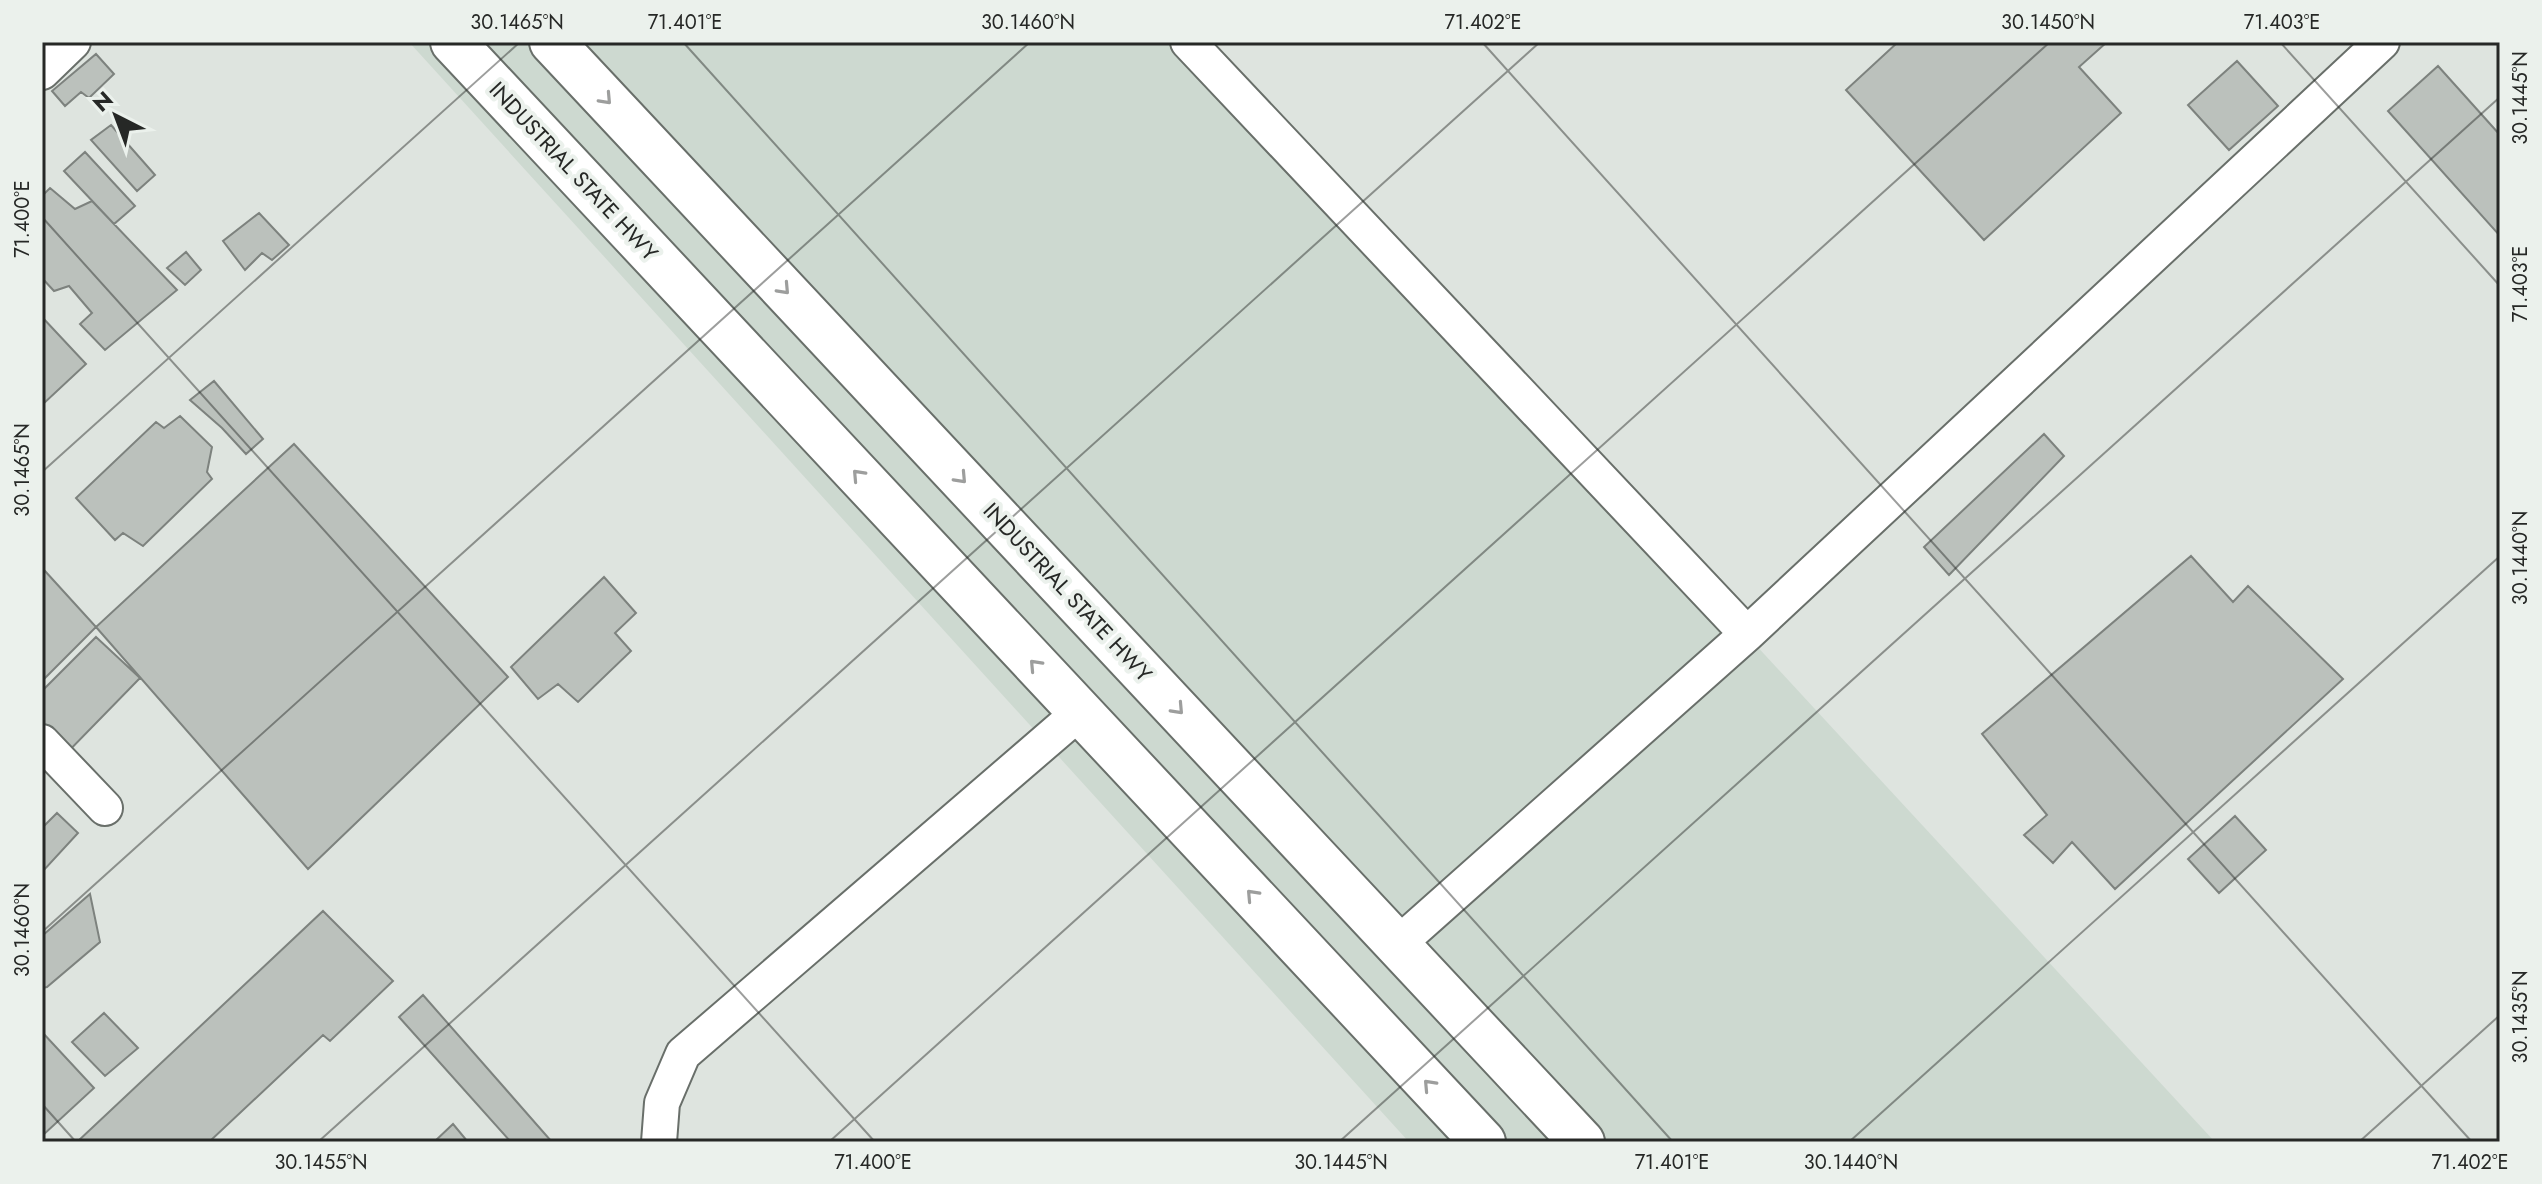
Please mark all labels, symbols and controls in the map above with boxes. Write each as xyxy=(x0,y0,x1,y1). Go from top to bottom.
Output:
text: 30.1465°N xyxy=(470,8,564,37)
text: 71.401°E xyxy=(648,8,722,37)
text: 30.1460°N xyxy=(981,8,1075,37)
text: 71.402°E xyxy=(1444,8,1522,37)
text: 30.1450°N xyxy=(2001,8,2095,37)
text: 71.403°E xyxy=(2244,8,2320,37)
text: 30.1445°N xyxy=(2506,51,2535,145)
street label: INDUSTRIAL STATE HWY xyxy=(482,74,666,268)
north arrow xyxy=(76,76,156,156)
text: N xyxy=(85,83,120,119)
one-way arrow xyxy=(596,90,611,104)
text: 71.400°E xyxy=(8,180,37,258)
text: 71.403°E xyxy=(2506,246,2535,322)
one-way arrow xyxy=(774,279,788,294)
text: 30.1465°N xyxy=(8,423,37,517)
one-way arrow xyxy=(952,469,967,483)
one-way arrow xyxy=(852,470,867,484)
street label: INDUSTRIAL STATE HWY xyxy=(976,495,1160,689)
text: 30.1440°N xyxy=(2506,511,2535,605)
one-way arrow xyxy=(1030,660,1045,674)
one-way arrow xyxy=(1168,699,1182,714)
text: 30.1460°N xyxy=(8,883,37,977)
one-way arrow xyxy=(1246,890,1261,904)
text: 30.1435°N xyxy=(2506,971,2535,1063)
one-way arrow xyxy=(1424,1080,1439,1094)
text: 30.1455°N xyxy=(274,1148,368,1177)
text: 71.400°E xyxy=(834,1148,912,1177)
text: 30.1445°N xyxy=(1294,1148,1388,1177)
text: 71.401°E xyxy=(1635,1148,1709,1177)
text: 30.1440°N xyxy=(1804,1148,1898,1177)
text: 71.402°E xyxy=(2431,1148,2509,1177)

